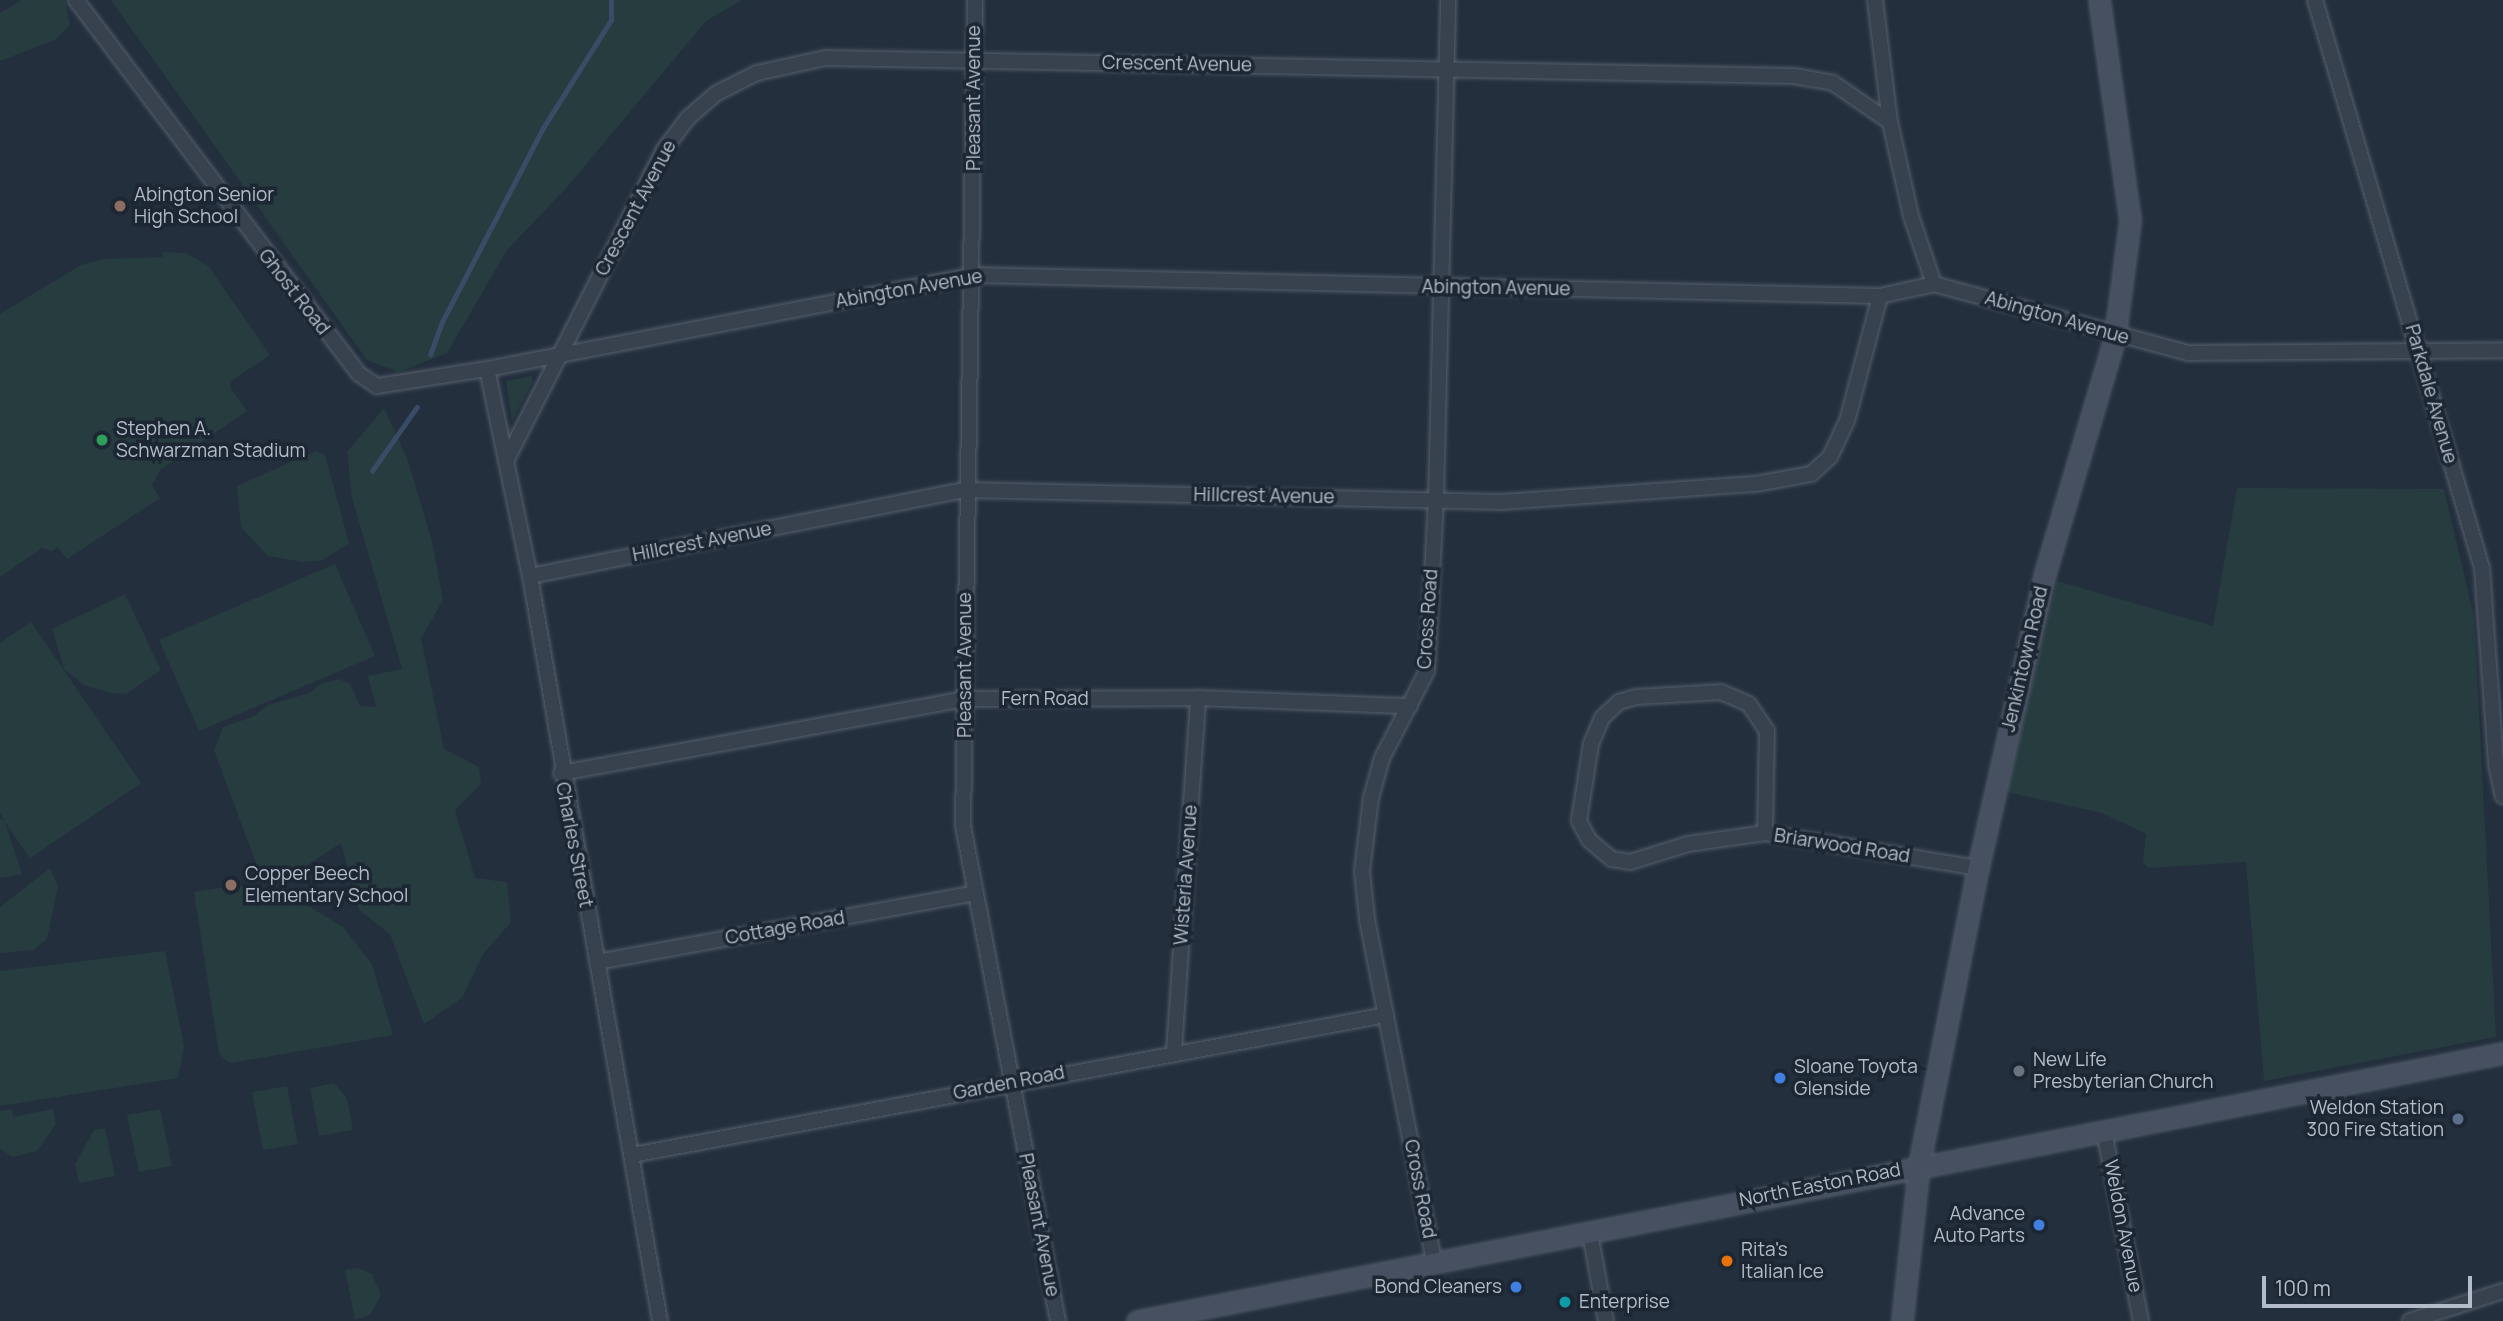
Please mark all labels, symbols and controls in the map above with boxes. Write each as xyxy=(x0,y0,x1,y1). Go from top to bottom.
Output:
street label: Pleasant Avenue xyxy=(963,25,985,171)
street label: Crescent Avenue xyxy=(1102,51,1252,77)
street label: Crescent Avenue xyxy=(591,136,681,280)
place label: Abington Senior High School xyxy=(134,184,274,228)
marker: Abington Senior High School xyxy=(112,198,128,214)
street label: Ghost Road xyxy=(254,245,334,339)
street label: Abington Avenue xyxy=(834,265,984,313)
street label: Abington Avenue xyxy=(1421,275,1571,301)
street label: Abington Avenue xyxy=(1982,287,2132,349)
street label: Parkdale Avenue xyxy=(2400,322,2462,466)
place label: Stephen A. Schwarzman Stadium xyxy=(116,418,306,462)
marker: Stephen A. Schwarzman Stadium xyxy=(94,432,110,448)
street label: Hillcrest Avenue xyxy=(1193,483,1335,509)
street label: Hillcrest Avenue xyxy=(631,517,773,567)
street label: Cross Road xyxy=(1413,568,1443,670)
street label: Jenkintown Road xyxy=(1997,584,2053,734)
street label: Pleasant Avenue xyxy=(954,592,976,738)
street label: Fern Road xyxy=(1001,688,1089,710)
street label: Charles Street xyxy=(551,780,597,910)
street label: Wisteria Avenue xyxy=(1170,804,1202,946)
street label: Briarwood Road xyxy=(1773,824,1911,868)
place label: Copper Beech Elementary School xyxy=(245,863,408,907)
marker: Copper Beech Elementary School xyxy=(223,877,239,893)
street label: Cottage Road xyxy=(724,906,846,950)
place label: New Life Presbyterian Church xyxy=(2033,1049,2214,1093)
place label: Sloane Toyota Glenside xyxy=(1794,1056,1918,1100)
street label: Garden Road xyxy=(951,1061,1067,1105)
marker: New Life Presbyterian Church xyxy=(2011,1063,2027,1079)
marker: Sloane Toyota Glenside xyxy=(1772,1070,1788,1086)
place label: Weldon Station 300 Fire Station xyxy=(2306,1097,2444,1141)
marker: Weldon Station 300 Fire Station xyxy=(2450,1111,2466,1127)
street label: Cross Road xyxy=(1399,1138,1441,1240)
street label: Pleasant Avenue xyxy=(1014,1151,1064,1299)
street label: North Easton Road xyxy=(1737,1158,1903,1212)
street label: Weldon Avenue xyxy=(2099,1158,2147,1294)
place label: Advance Auto Parts xyxy=(1933,1203,2025,1247)
marker: Advance Auto Parts xyxy=(2031,1217,2047,1233)
place label: Rita's Italian Ice xyxy=(1741,1239,1824,1283)
marker: Rita's Italian Ice xyxy=(1719,1253,1735,1269)
scale bar xyxy=(2265,1262,2475,1306)
text: 100 m xyxy=(2275,1274,2331,1302)
place label: Bond Cleaners xyxy=(1375,1276,1502,1298)
marker: Bond Cleaners xyxy=(1508,1279,1524,1295)
place label: Enterprise xyxy=(1579,1291,1670,1313)
marker: Enterprise xyxy=(1557,1294,1573,1310)

